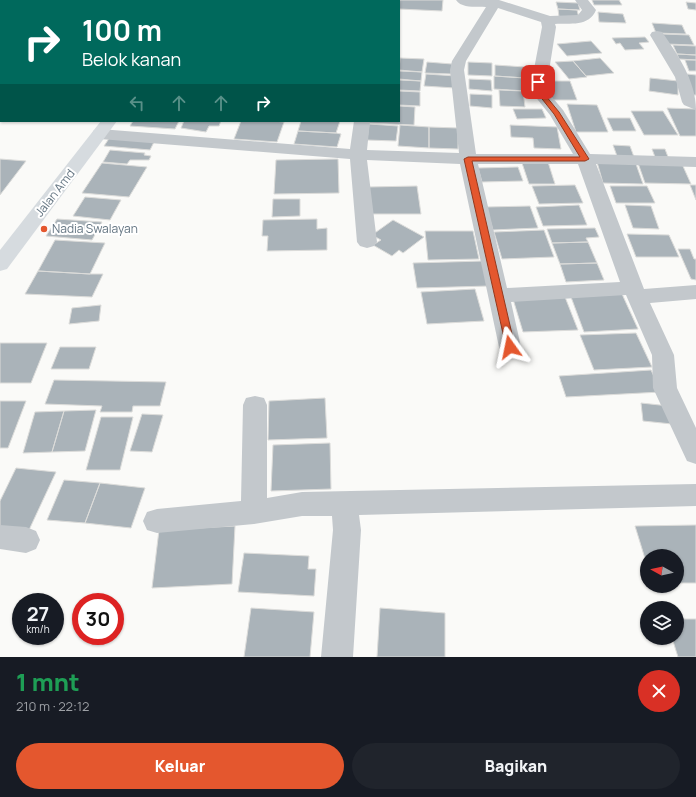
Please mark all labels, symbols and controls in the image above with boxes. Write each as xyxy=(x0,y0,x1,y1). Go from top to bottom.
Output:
text: 100 m xyxy=(82,11,162,49)
icon: right xyxy=(16,16,68,68)
text: Belok kanan xyxy=(82,47,181,71)
pin xyxy=(521,65,555,99)
icon: arrive xyxy=(527,71,549,93)
icon: left xyxy=(126,92,148,114)
icon: ahead xyxy=(168,92,190,114)
icon: ahead xyxy=(210,92,232,114)
icon: right xyxy=(252,92,274,114)
street label: Jalan Amd xyxy=(31,165,79,220)
place label: Nadia Swalayan xyxy=(52,220,138,237)
marker: Nadia Swalayan xyxy=(39,224,49,234)
position arrow xyxy=(489,326,531,368)
north arrow xyxy=(640,549,684,593)
map controls xyxy=(640,549,684,645)
speed limit sign: 30 xyxy=(72,593,124,645)
text: 27 xyxy=(27,600,49,627)
button: layers xyxy=(640,601,684,645)
text: km/h xyxy=(26,622,50,636)
text: 1 mnt xyxy=(16,665,80,698)
button: close xyxy=(638,670,680,712)
text: 210 m · 22:12 xyxy=(16,697,89,715)
button: Keluar xyxy=(16,743,344,789)
button: Bagikan xyxy=(352,743,680,789)

